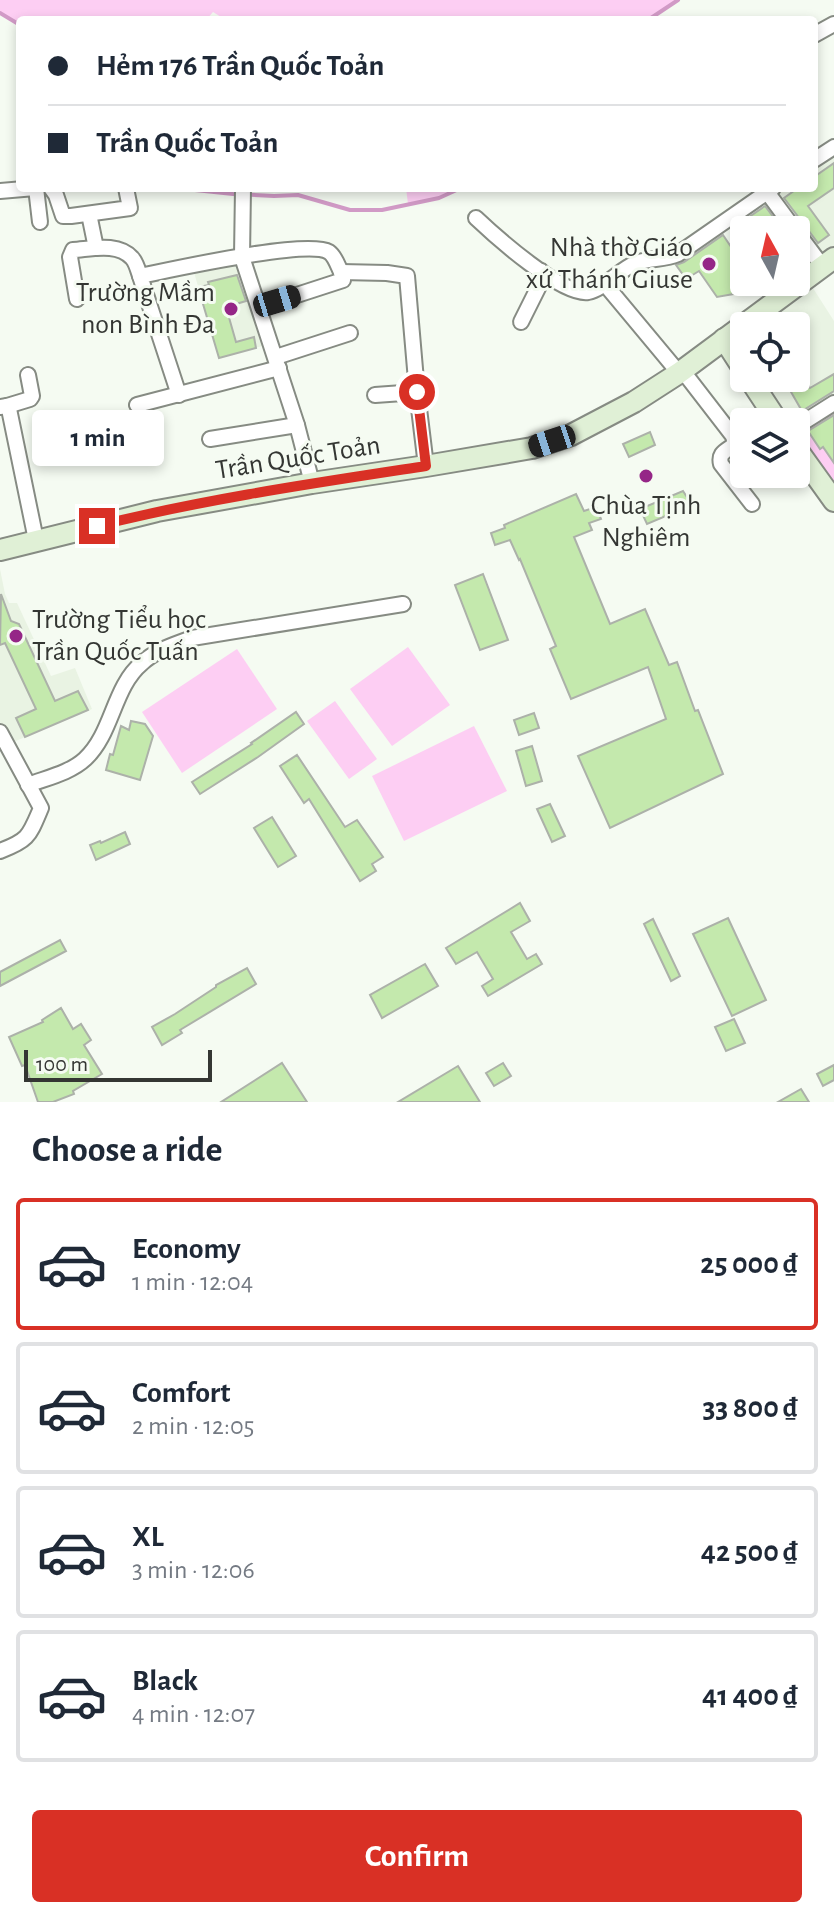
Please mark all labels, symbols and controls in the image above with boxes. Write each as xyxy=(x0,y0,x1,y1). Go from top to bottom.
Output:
text: Hẻm 176 Trần Quốc Toản xyxy=(96,51,384,81)
text: Trần Quốc Toản xyxy=(96,128,278,158)
north arrow xyxy=(730,216,810,296)
map controls xyxy=(730,216,810,488)
place label: Nhà thờ Giáo xứ Thánh Giuse xyxy=(526,234,693,294)
marker: Nhà thờ Giáo xứ Thánh Giuse xyxy=(700,255,718,273)
place label: Trường Mầm non Bình Đa xyxy=(76,279,215,339)
car xyxy=(251,283,303,319)
marker: Trường Mầm non Bình Đa xyxy=(222,300,240,318)
button: locate xyxy=(730,312,810,392)
route start xyxy=(399,374,435,410)
button: layers xyxy=(730,408,810,488)
callout: 1 min xyxy=(31,410,163,466)
car xyxy=(525,422,579,460)
text: 1 min xyxy=(71,425,125,451)
street label: Trần Quốc Toản xyxy=(214,431,382,485)
marker: Chùa Tịnh Nghiêm xyxy=(637,467,655,485)
place label: Chùa Tịnh Nghiêm xyxy=(591,492,701,552)
route end xyxy=(79,508,115,544)
place label: Trường Tiểu học Trần Quốc Tuấn xyxy=(32,605,206,666)
marker: Trường Tiểu học Trần Quốc Tuấn xyxy=(7,627,25,645)
scale bar xyxy=(24,1046,212,1082)
text: 100 m xyxy=(36,1053,88,1075)
text: Choose a ride xyxy=(32,1132,222,1168)
icon: car xyxy=(36,1228,108,1300)
text: Economy xyxy=(132,1234,241,1264)
text: 25 000 ₫ xyxy=(700,1249,798,1279)
text: 1 min · 12:04 xyxy=(132,1269,253,1295)
icon: car xyxy=(36,1372,108,1444)
text: Comfort xyxy=(132,1378,231,1408)
text: 33 800 ₫ xyxy=(702,1393,798,1423)
text: 2 min · 12:05 xyxy=(132,1413,255,1439)
icon: car xyxy=(36,1516,108,1588)
text: XL xyxy=(132,1522,164,1552)
text: 42 500 ₫ xyxy=(701,1537,798,1567)
text: 3 min · 12:06 xyxy=(132,1557,255,1583)
icon: car xyxy=(36,1660,108,1732)
text: Black xyxy=(132,1666,198,1696)
text: 41 400 ₫ xyxy=(702,1681,798,1711)
text: 4 min · 12:07 xyxy=(132,1701,255,1727)
button: Confirm xyxy=(32,1810,802,1902)

